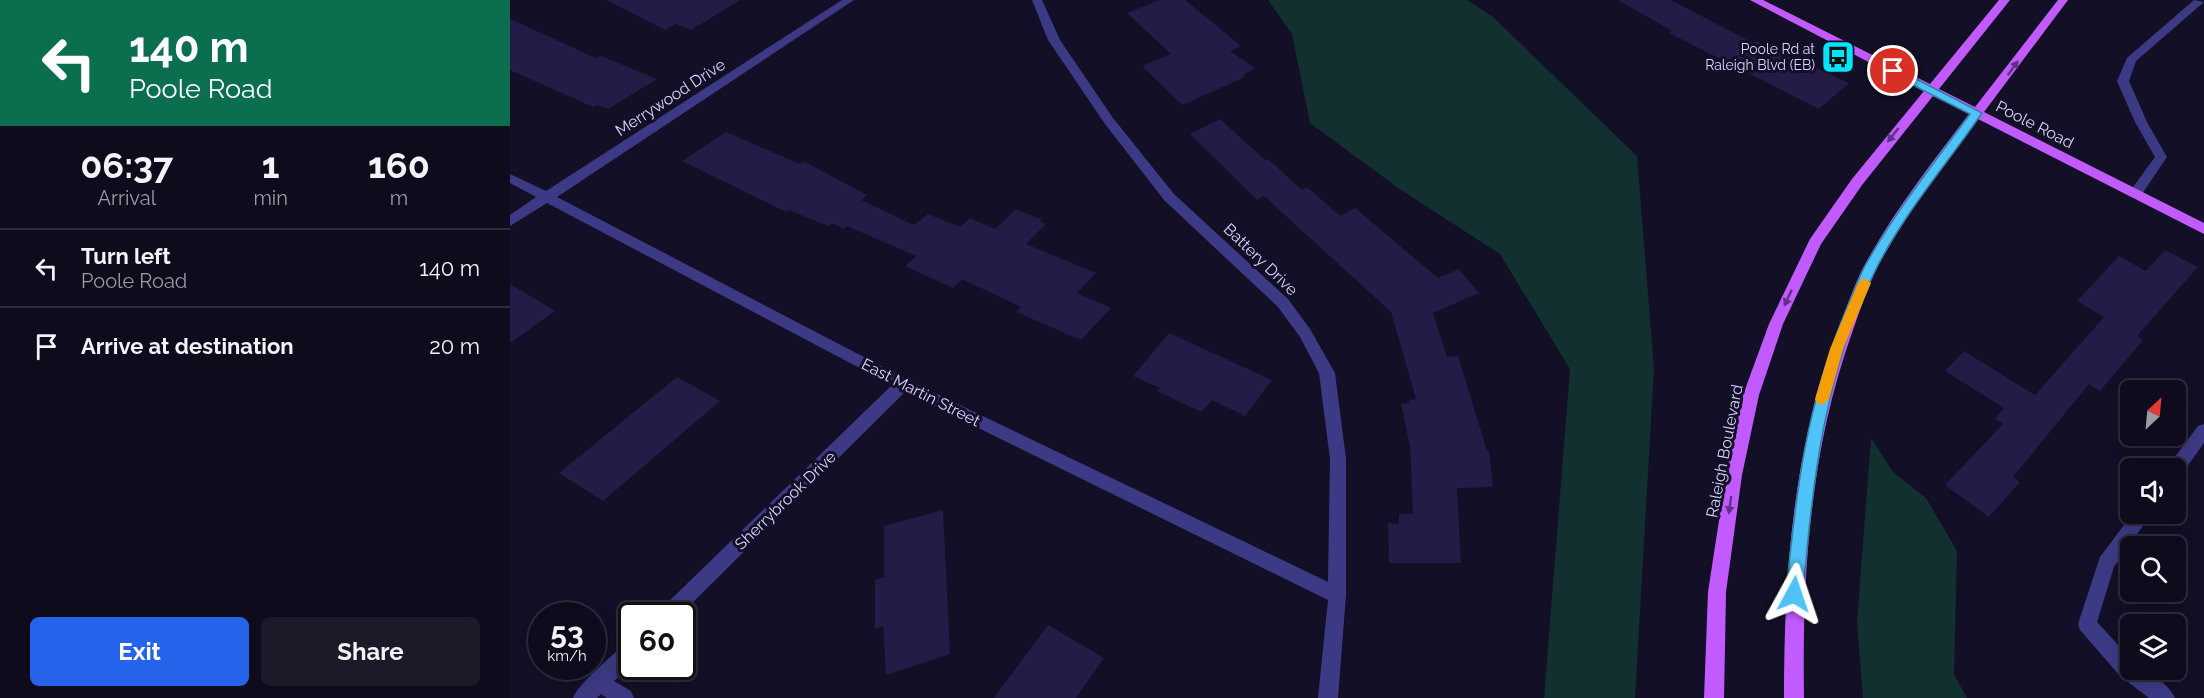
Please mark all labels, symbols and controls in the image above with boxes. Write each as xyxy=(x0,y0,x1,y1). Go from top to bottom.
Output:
text: 140 m xyxy=(129,23,249,72)
icon: left xyxy=(30,24,108,102)
bus stop icon: Poole Rd at Raleigh Blvd (EB) xyxy=(1820,39,1856,75)
place label: Poole Rd at Raleigh Blvd (EB) xyxy=(1705,41,1815,73)
pin xyxy=(1867,45,1918,96)
icon: arrive xyxy=(1876,54,1909,87)
street label: Merrywood Drive xyxy=(612,55,729,140)
one-way arrow xyxy=(2007,60,2019,75)
text: Poole Road xyxy=(129,73,273,104)
street label: Poole Road xyxy=(1993,97,2077,152)
one-way arrow xyxy=(1887,127,1900,143)
text: 06:37 xyxy=(80,144,173,186)
text: 1 xyxy=(262,144,280,186)
text: 160 xyxy=(368,144,430,186)
text: Arrival xyxy=(97,186,156,210)
text: min xyxy=(253,186,288,210)
text: m xyxy=(390,186,408,210)
street label: Battery Drive xyxy=(1220,219,1302,299)
text: Turn left xyxy=(81,243,171,269)
icon: left xyxy=(30,252,63,285)
text: 140 m xyxy=(419,255,480,281)
text: Poole Road xyxy=(81,269,187,293)
one-way arrow xyxy=(1784,290,1793,307)
icon: arrive xyxy=(30,330,63,363)
text: Arrive at destination xyxy=(81,333,294,359)
text: 20 m xyxy=(429,333,480,359)
street label: East Martin Street xyxy=(858,354,984,431)
north arrow xyxy=(2120,380,2186,446)
map controls xyxy=(2120,380,2186,680)
street label: Raleigh Boulevard xyxy=(1702,383,1747,519)
street label: Sherrybrook Drive xyxy=(731,447,840,554)
button: sound xyxy=(2120,458,2186,524)
one-way arrow xyxy=(1725,496,1734,515)
button: search xyxy=(2120,536,2186,602)
position arrow xyxy=(1762,562,1826,626)
speed limit sign: 60 xyxy=(618,602,696,680)
button: layers xyxy=(2120,614,2186,680)
text: 53 xyxy=(550,616,584,651)
button: Exit xyxy=(30,617,249,686)
button: Share xyxy=(261,617,480,686)
text: km/h xyxy=(547,647,587,665)

